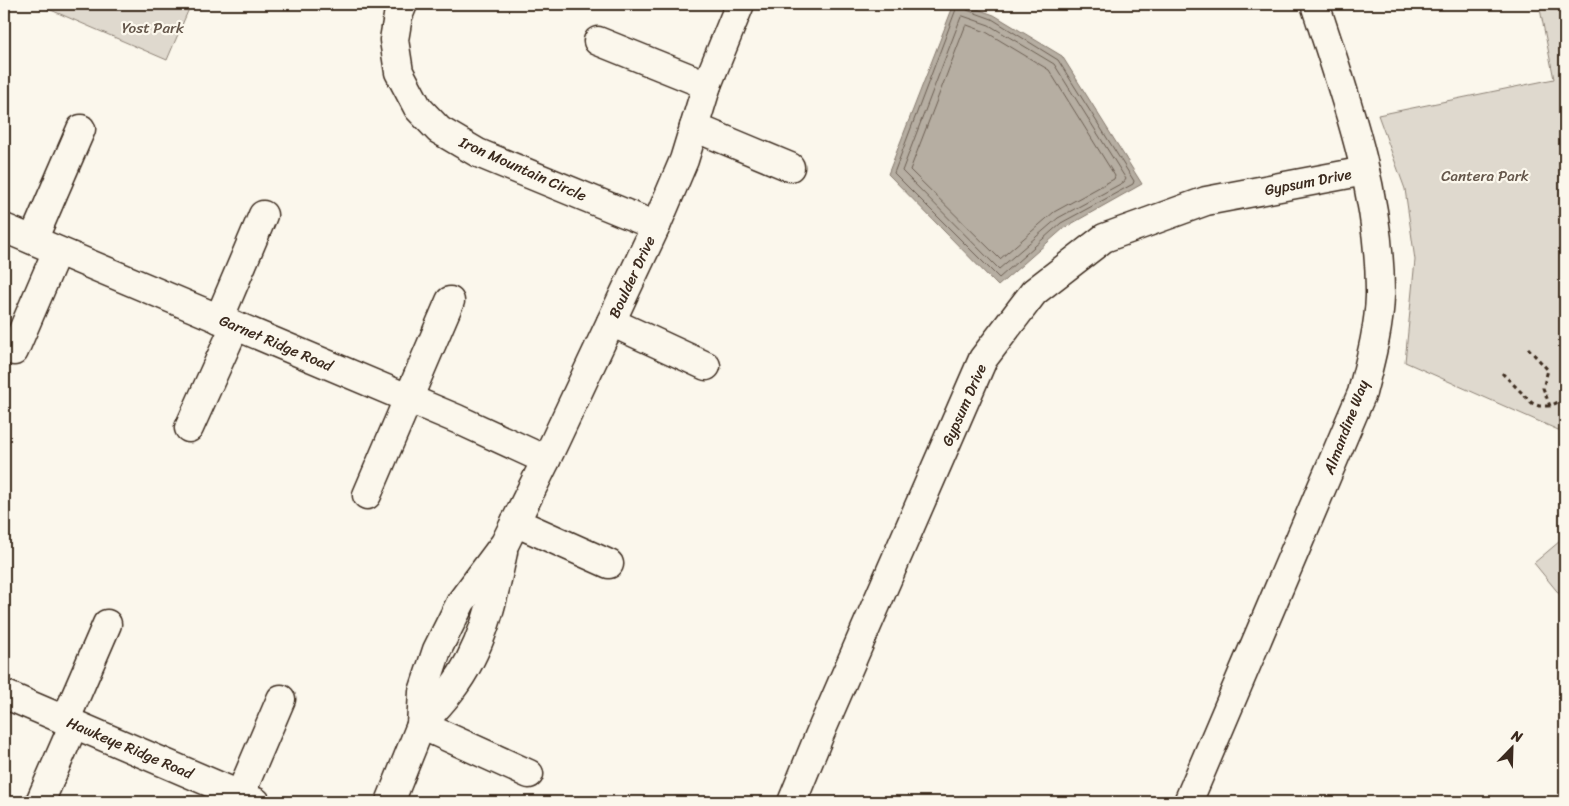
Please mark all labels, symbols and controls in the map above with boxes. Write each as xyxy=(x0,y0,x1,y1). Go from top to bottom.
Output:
park label: Yost Park xyxy=(122,15,185,41)
street label: Iron Mountain Circle xyxy=(454,129,591,209)
street label: Gypsum Drive xyxy=(1262,161,1354,203)
park label: Cantera Park xyxy=(1441,163,1529,189)
street label: Boulder Drive xyxy=(602,231,663,323)
street label: Garnet Ridge Road xyxy=(215,307,338,379)
street label: Gypsum Drive xyxy=(934,359,994,451)
street label: Almandine Way xyxy=(1316,376,1376,479)
street label: Hawkeye Ridge Road xyxy=(63,710,198,787)
text: N xyxy=(1507,723,1527,750)
north arrow xyxy=(1486,724,1536,774)

